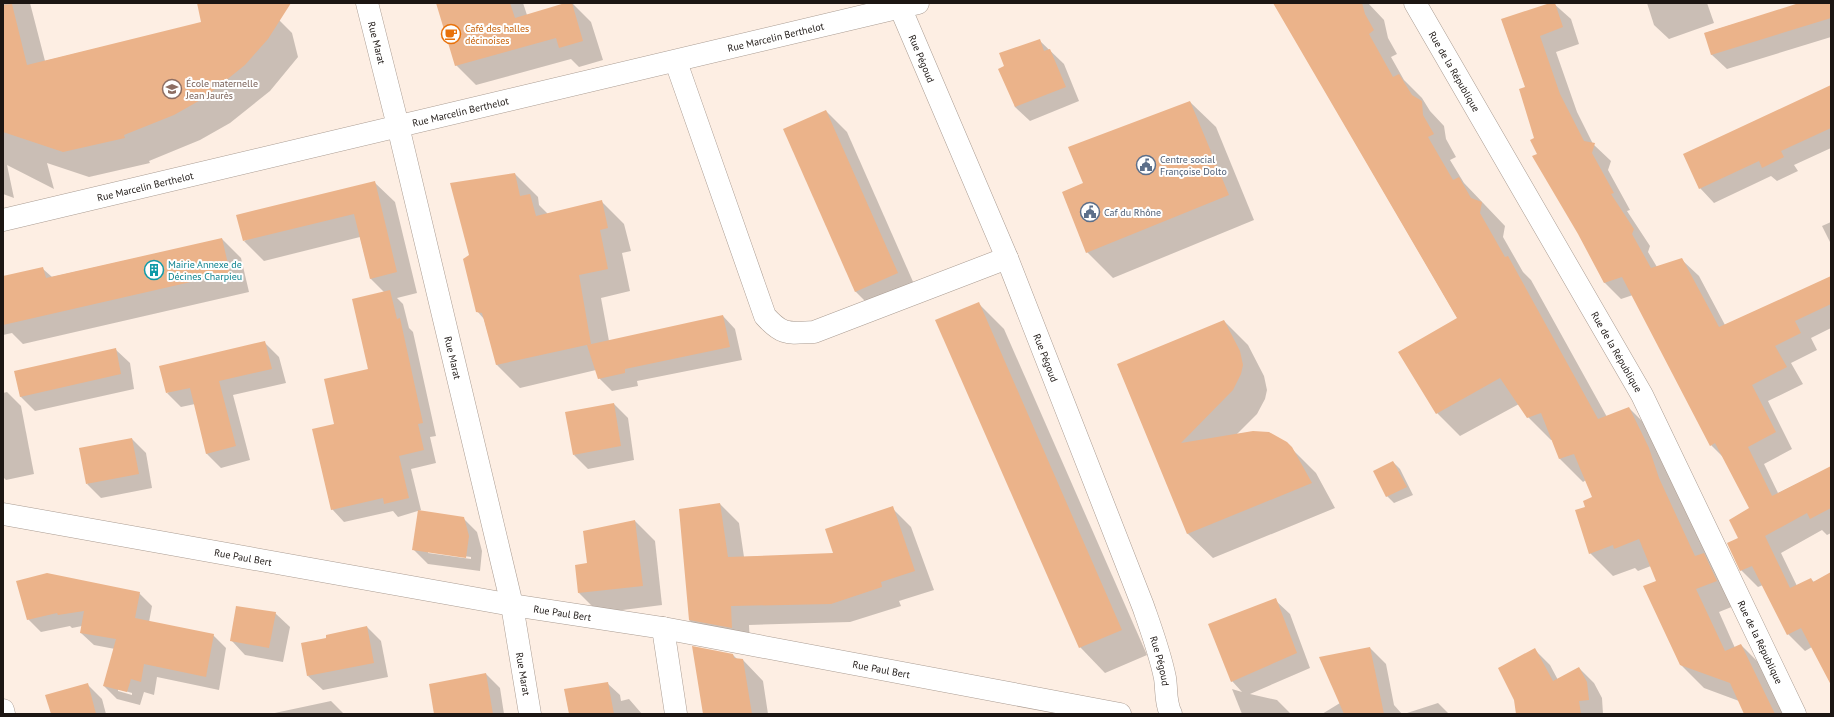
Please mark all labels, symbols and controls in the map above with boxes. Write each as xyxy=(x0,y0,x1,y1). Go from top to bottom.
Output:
street label: Rue Marcelin Berthelot xyxy=(726,19,826,55)
street label: Rue Marat xyxy=(365,20,388,66)
place label: Café des halles décinoises xyxy=(465,22,529,47)
cafe icon: Café des halles décinoises xyxy=(440,23,462,45)
street label: Rue de la République xyxy=(1426,29,1483,114)
street label: Rue Pégoud xyxy=(906,33,937,85)
place label: École maternelle Jean Jaurès xyxy=(185,77,258,102)
school or university icon: École maternelle Jean Jaurès xyxy=(161,78,183,100)
street label: Rue Marcelin Berthelot xyxy=(411,94,511,130)
place label: Centre social Françoise Dolto xyxy=(1160,153,1227,178)
public building icon: Centre social Françoise Dolto xyxy=(1135,154,1157,176)
street label: Rue Marcelin Berthelot xyxy=(96,169,195,205)
public building icon: Caf du Rhône xyxy=(1079,201,1101,223)
place label: Caf du Rhône xyxy=(1104,206,1161,219)
place label: Mairie Annexe de Décines Charpieu xyxy=(168,258,242,283)
building icon: Mairie Annexe de Décines Charpieu xyxy=(143,259,165,281)
street label: Rue de la République xyxy=(1588,309,1645,395)
street label: Rue Pégoud xyxy=(1030,332,1061,384)
street label: Rue Marat xyxy=(441,335,464,381)
street label: Rue Paul Bert xyxy=(213,546,274,569)
street label: Rue de la République xyxy=(1735,598,1786,686)
street label: Rue Paul Bert xyxy=(533,602,593,624)
street label: Rue Pégoud xyxy=(1147,634,1172,686)
street label: Rue Marat xyxy=(513,651,533,697)
street label: Rue Paul Bert xyxy=(851,658,912,681)

